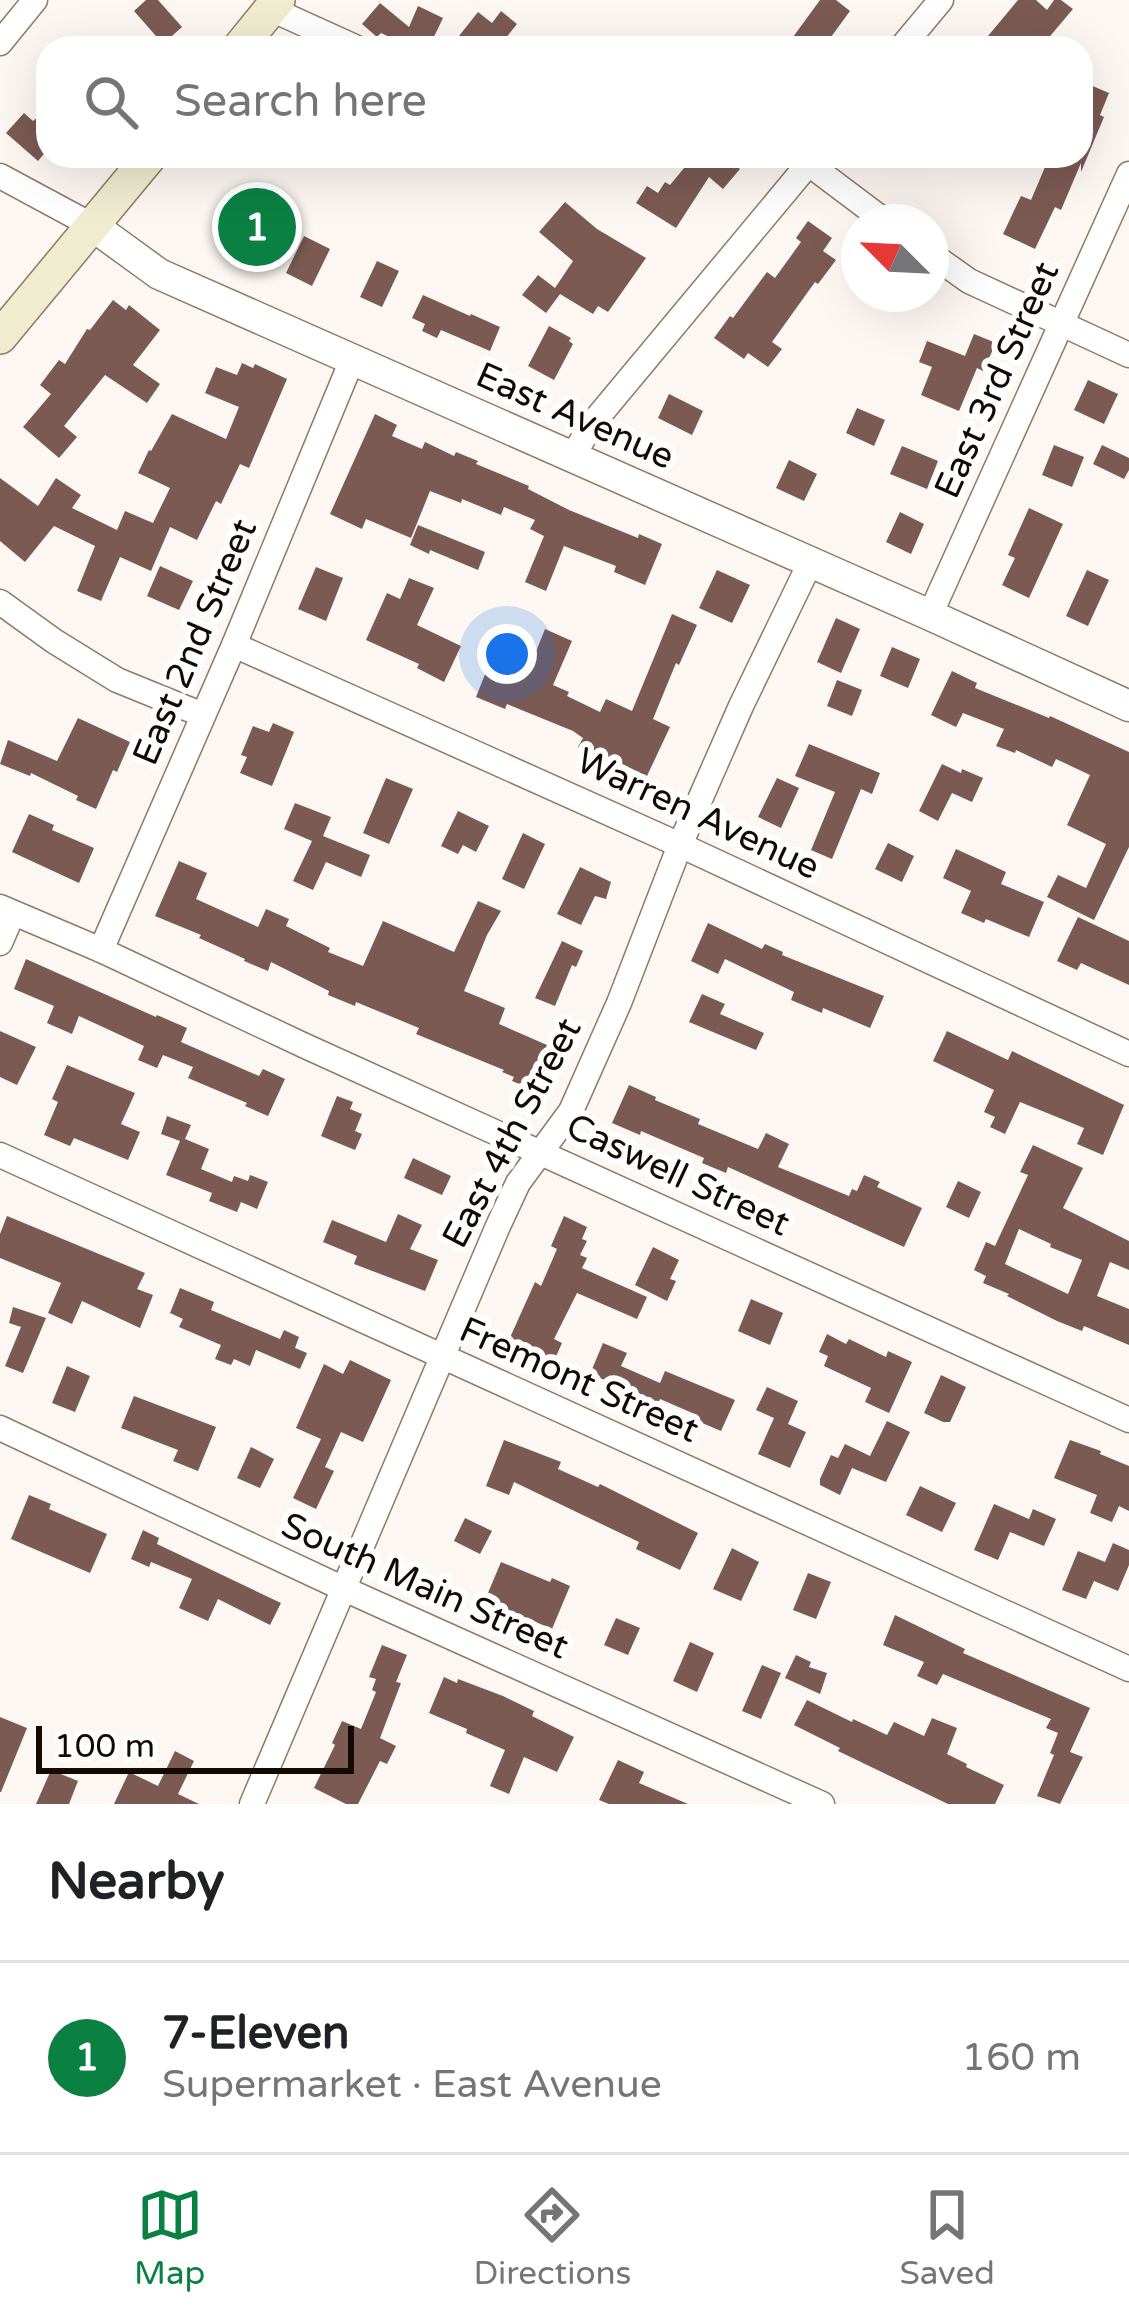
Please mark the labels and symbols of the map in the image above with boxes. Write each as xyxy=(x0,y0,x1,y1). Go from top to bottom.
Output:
pin: 1 xyxy=(218,182,296,272)
north arrow xyxy=(841,204,949,312)
street label: East 3rd Street xyxy=(926,255,1068,505)
street label: East Avenue xyxy=(469,353,681,479)
street label: East 2nd Street xyxy=(124,513,266,771)
your location xyxy=(477,624,537,684)
street label: Warren Avenue xyxy=(570,739,826,889)
street label: East 4th Street xyxy=(433,1011,591,1255)
street label: Caswell Street xyxy=(560,1105,796,1245)
street label: Fremont Street xyxy=(453,1308,705,1452)
street label: South Main Street xyxy=(275,1503,575,1669)
scale bar xyxy=(36,1720,354,1773)

